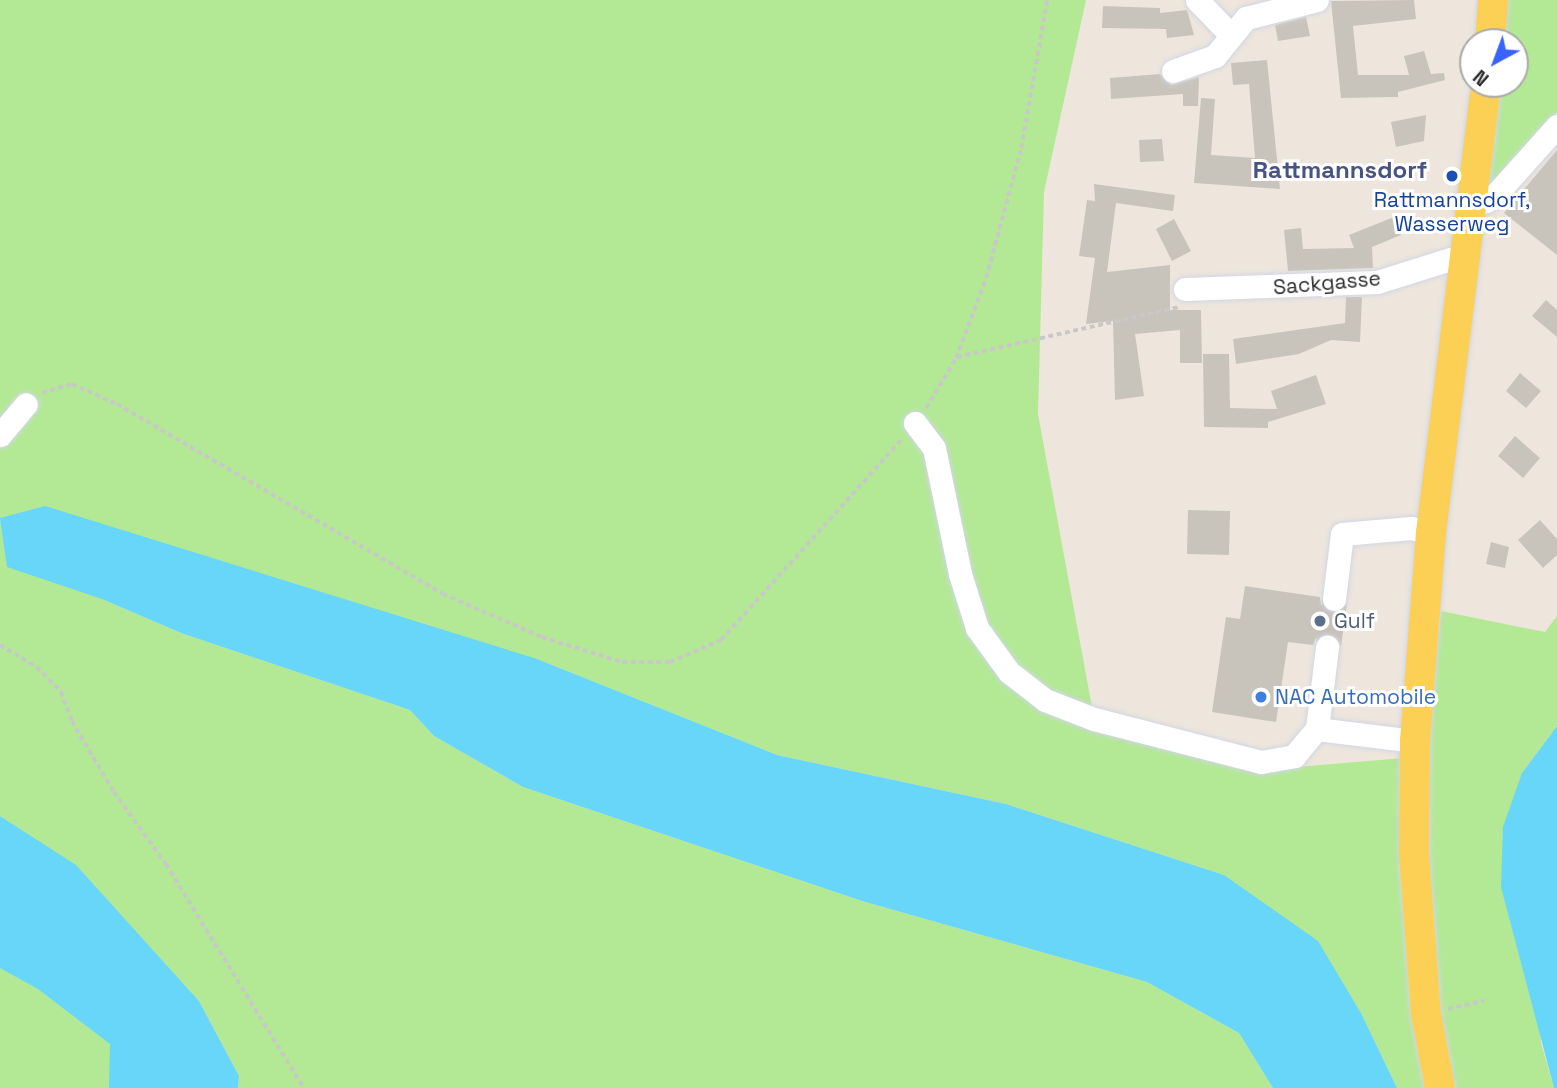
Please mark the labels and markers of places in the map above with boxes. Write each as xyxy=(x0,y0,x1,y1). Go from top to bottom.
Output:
marker: Rattmannsdorf, Wasserweg xyxy=(1444,168,1460,184)
place label: Rattmannsdorf, Wasserweg xyxy=(1374,187,1530,237)
place label: Gulf xyxy=(1334,608,1375,634)
marker: Gulf xyxy=(1312,613,1328,629)
place label: NAC Automobile xyxy=(1275,684,1436,710)
marker: NAC Automobile xyxy=(1253,689,1269,705)

